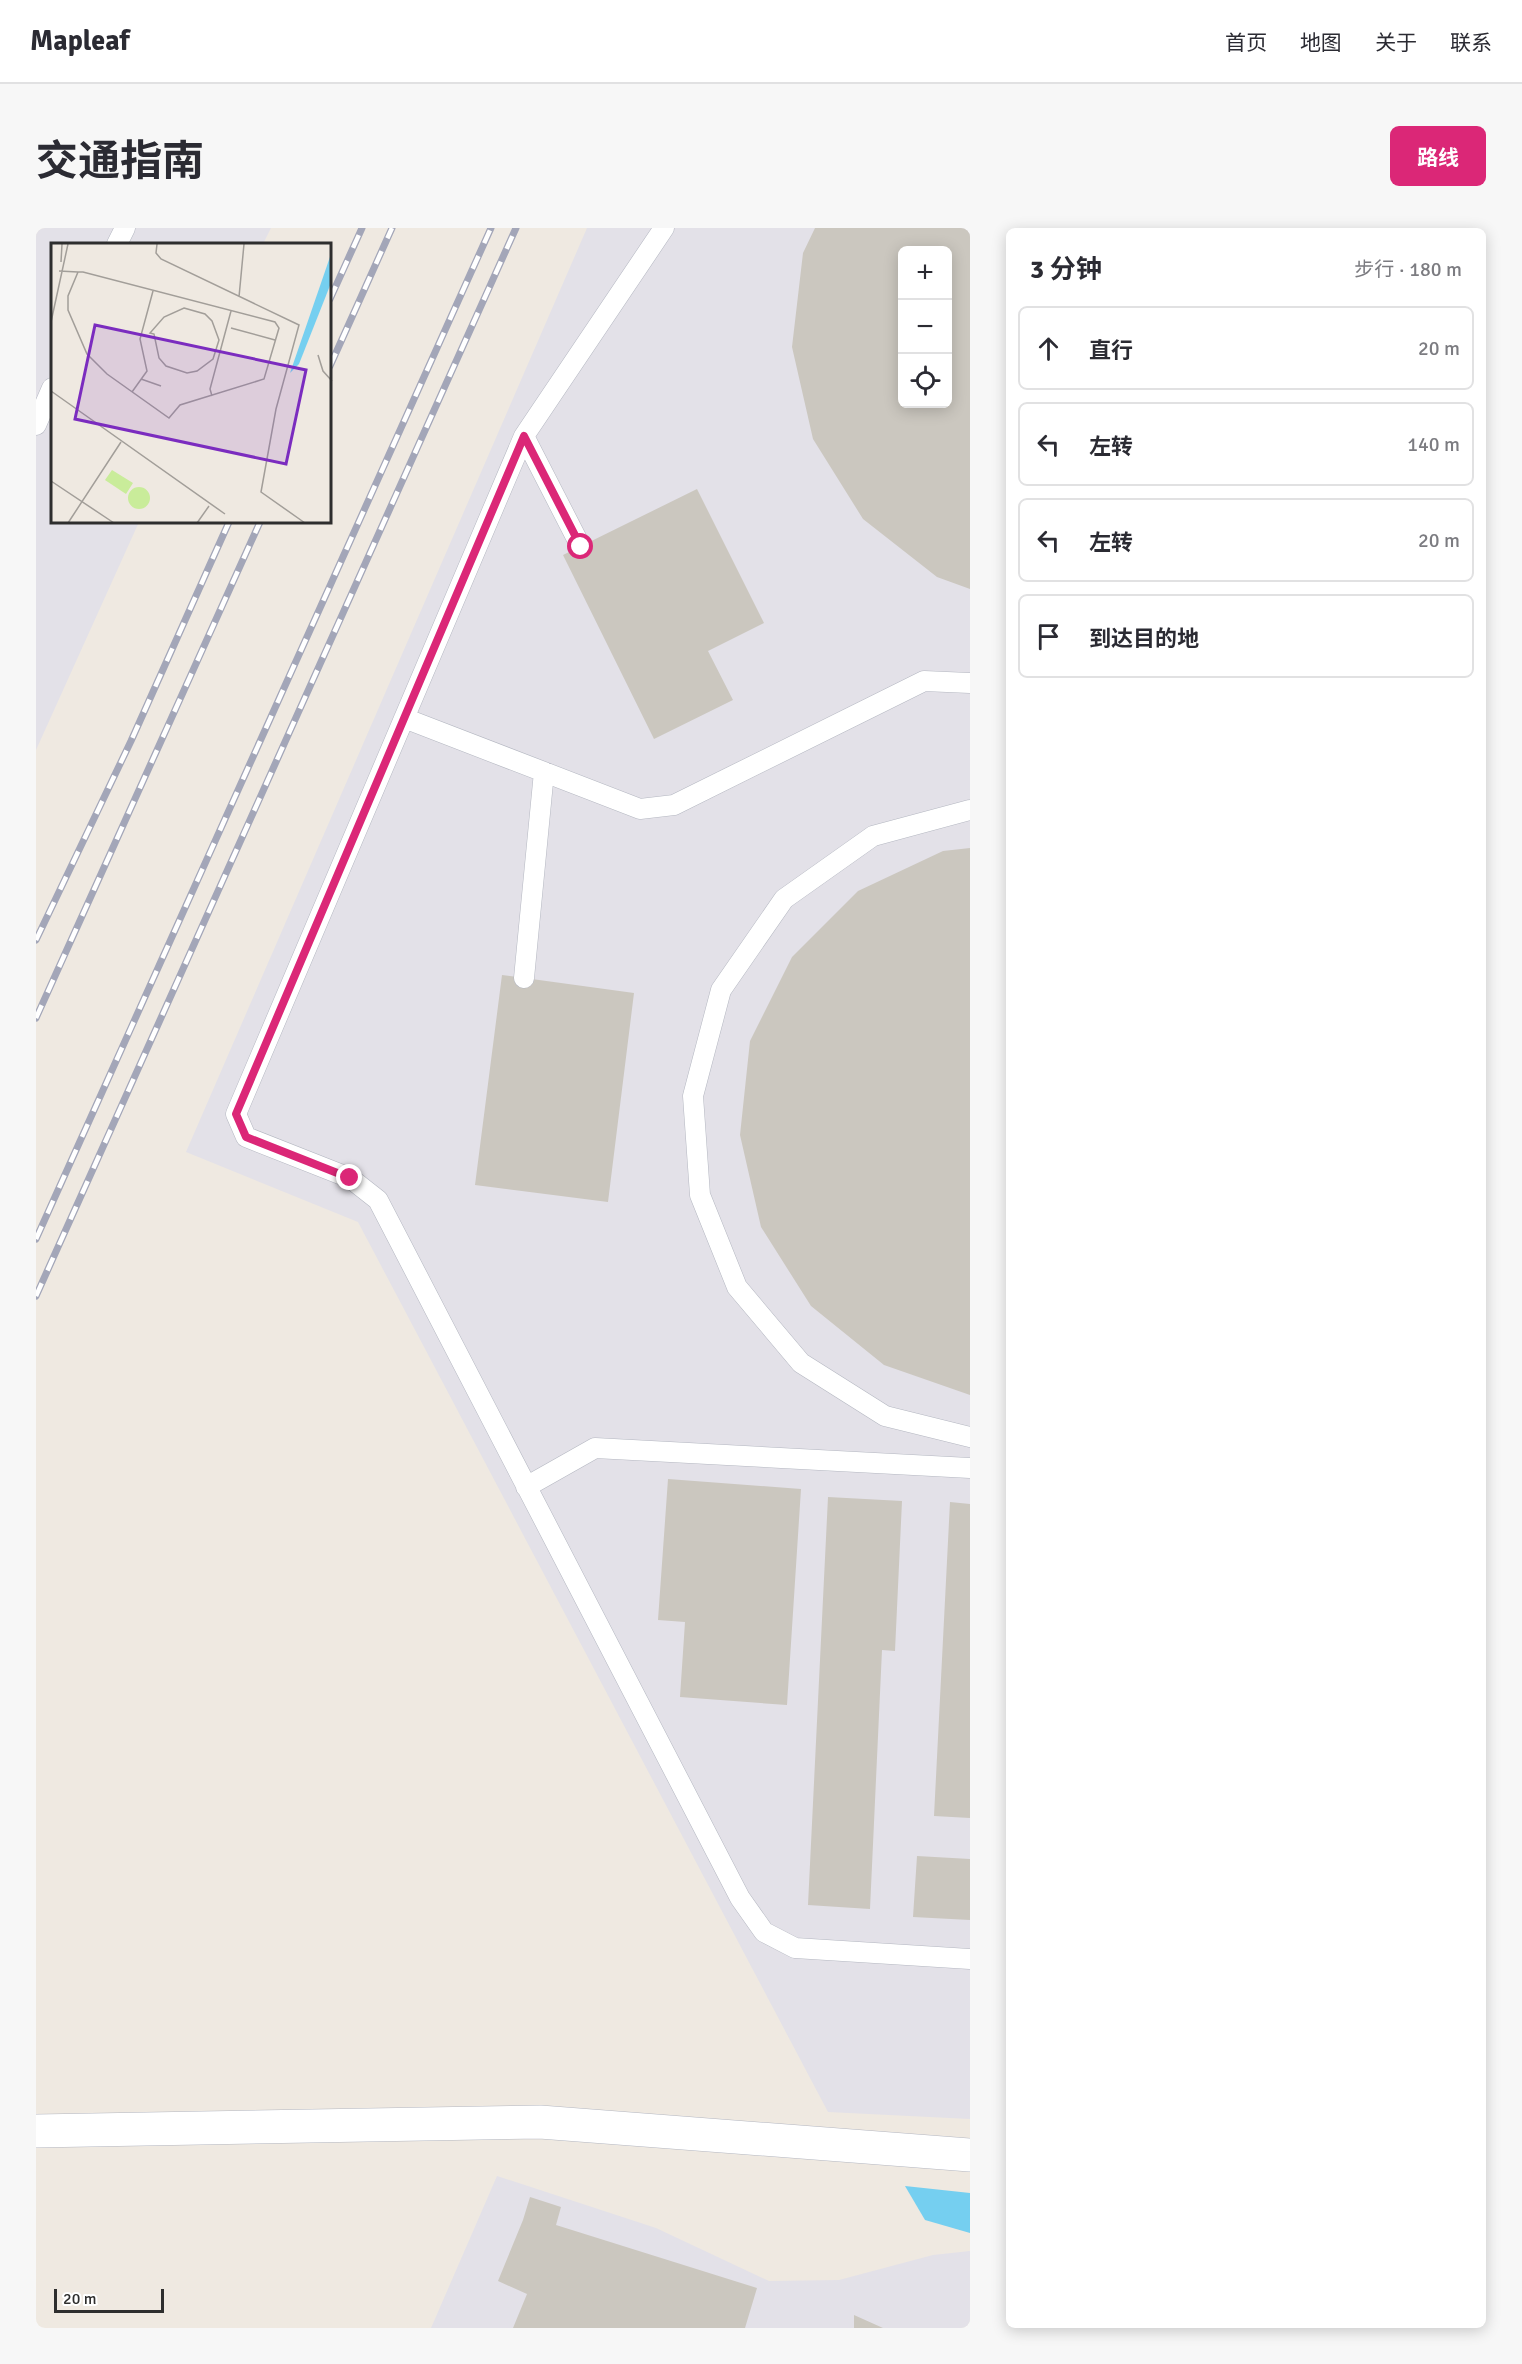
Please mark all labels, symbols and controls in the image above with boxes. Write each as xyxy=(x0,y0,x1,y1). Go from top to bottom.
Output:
text: Mapleaf xyxy=(30,24,130,58)
text: 首页 xyxy=(1225,30,1267,56)
text: 地图 xyxy=(1300,30,1342,56)
text: 关于 xyxy=(1375,30,1417,56)
text: 联系 xyxy=(1450,30,1492,56)
button: 路线 xyxy=(1390,126,1486,186)
text: 交通指南 xyxy=(36,136,204,187)
inset map xyxy=(51,243,332,524)
map controls xyxy=(898,246,952,408)
button: + xyxy=(898,246,952,300)
text: 3 分钟 xyxy=(1030,254,1102,286)
text: 步行 · 180 m xyxy=(1354,257,1462,282)
button: − xyxy=(898,300,952,354)
icon: ahead xyxy=(1032,332,1065,365)
text: 20 m xyxy=(1418,336,1460,361)
text: 直行 xyxy=(1089,337,1133,364)
button: locate xyxy=(898,354,952,408)
icon: left xyxy=(1032,428,1065,461)
text: 140 m xyxy=(1407,432,1460,457)
text: 左转 xyxy=(1089,433,1133,460)
icon: left xyxy=(1032,524,1065,557)
text: 20 m xyxy=(1418,528,1460,553)
text: 左转 xyxy=(1089,529,1133,556)
route start xyxy=(567,533,593,559)
icon: arrive xyxy=(1032,620,1065,653)
text: 到达目的地 xyxy=(1089,625,1199,652)
route end xyxy=(336,1164,362,1190)
scale bar xyxy=(54,2286,164,2314)
text: 20 m xyxy=(63,2289,97,2309)

